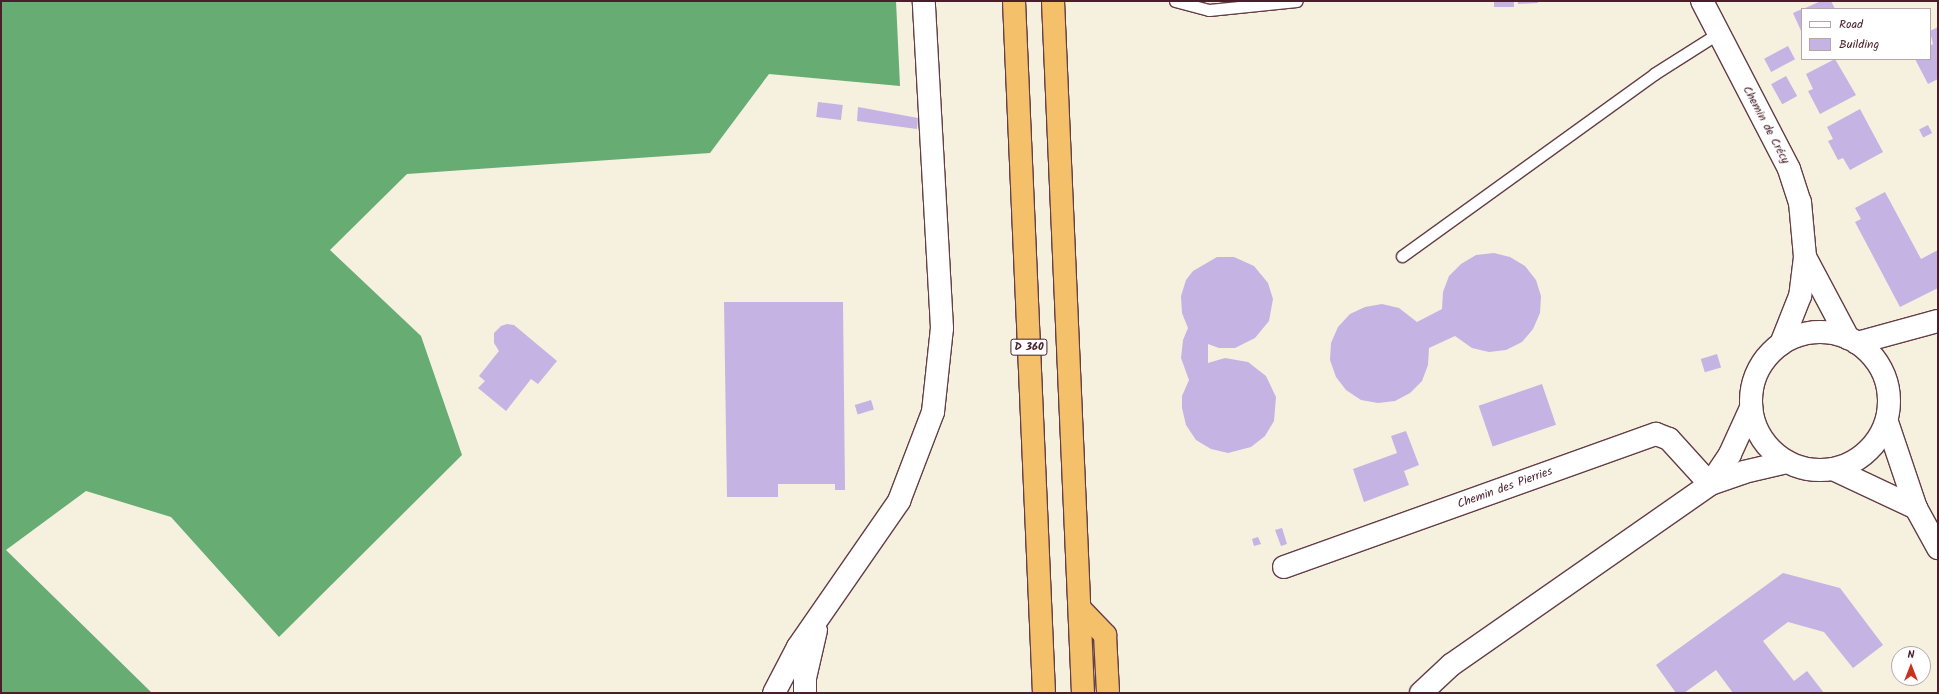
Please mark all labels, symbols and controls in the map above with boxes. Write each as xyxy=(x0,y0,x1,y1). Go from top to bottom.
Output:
legend xyxy=(1801,8,1931,60)
text: Road xyxy=(1839,15,1863,34)
text: Building xyxy=(1839,35,1879,54)
street label: Chemin de Crécy xyxy=(1739,84,1793,166)
road number: D 360 xyxy=(1010,338,1048,356)
street label: Chemin des Pierries xyxy=(1456,464,1554,512)
north arrow xyxy=(1891,646,1931,686)
text: N xyxy=(1908,646,1914,664)

